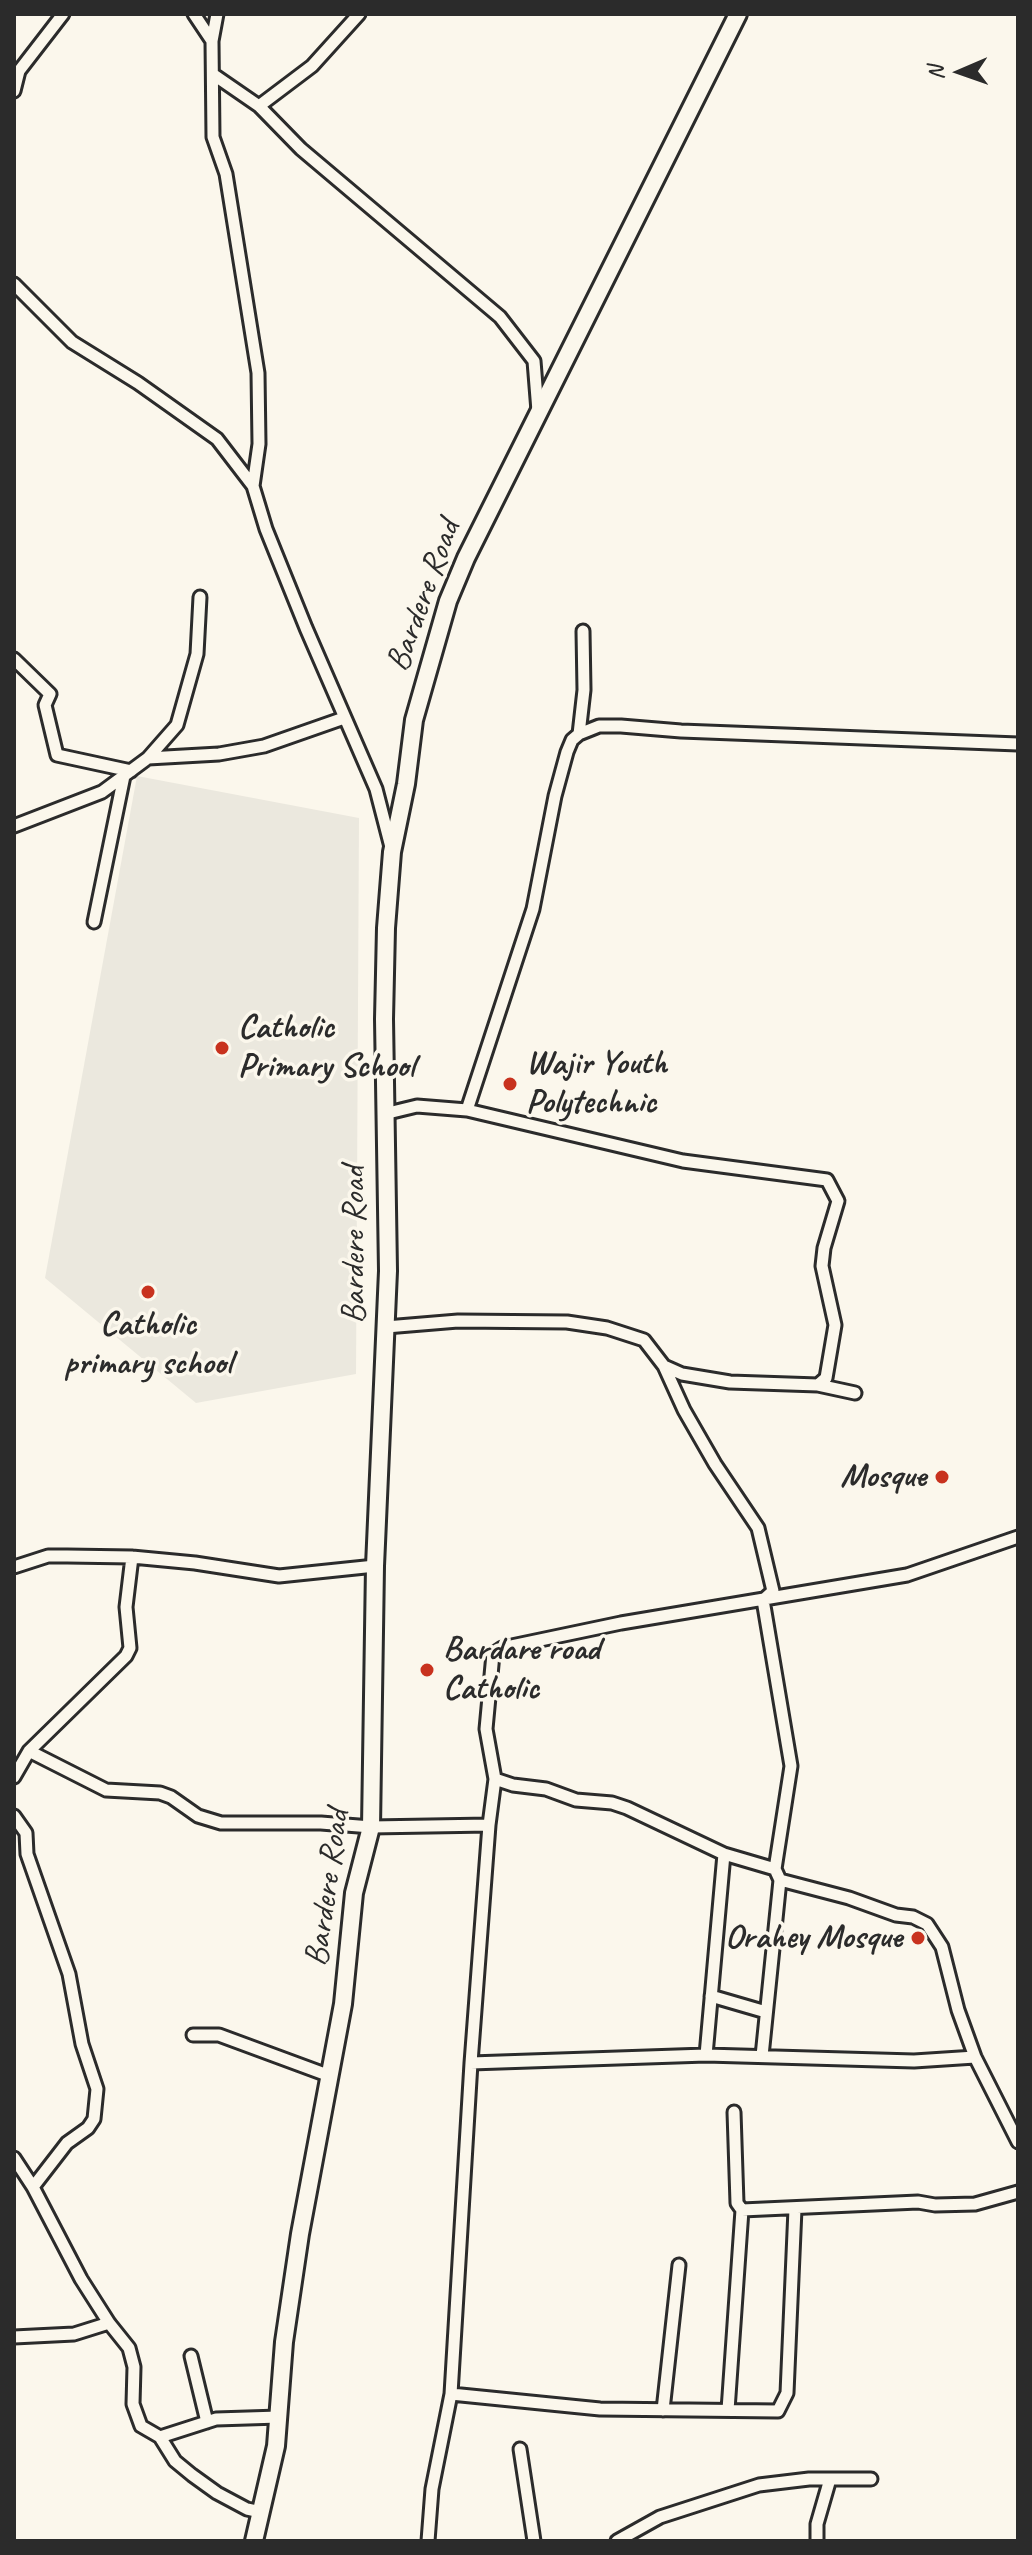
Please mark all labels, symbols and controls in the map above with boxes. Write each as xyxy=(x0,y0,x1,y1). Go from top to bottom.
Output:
north arrow xyxy=(920,32,1000,112)
text: N xyxy=(922,66,950,80)
street label: Bardere Road xyxy=(378,515,470,677)
place label: Catholic Primary School xyxy=(238,1008,415,1088)
marker: Catholic Primary School xyxy=(213,1039,231,1057)
place label: Wajir Youth Polytechnic xyxy=(526,1044,667,1124)
marker: Wajir Youth Polytechnic xyxy=(501,1075,519,1093)
street label: Bardere Road xyxy=(335,1166,375,1324)
marker: Catholic primary school xyxy=(139,1283,157,1301)
place label: Catholic primary school xyxy=(64,1305,232,1384)
place label: Mosque xyxy=(840,1457,926,1497)
marker: Mosque xyxy=(933,1468,951,1486)
place label: Bardare road Catholic xyxy=(443,1630,600,1710)
marker: Bardare road Catholic xyxy=(418,1661,436,1679)
street label: Bardere Road xyxy=(297,1807,359,1969)
place label: Orahey Mosque xyxy=(725,1918,902,1958)
marker: Orahey Mosque xyxy=(909,1929,927,1947)

